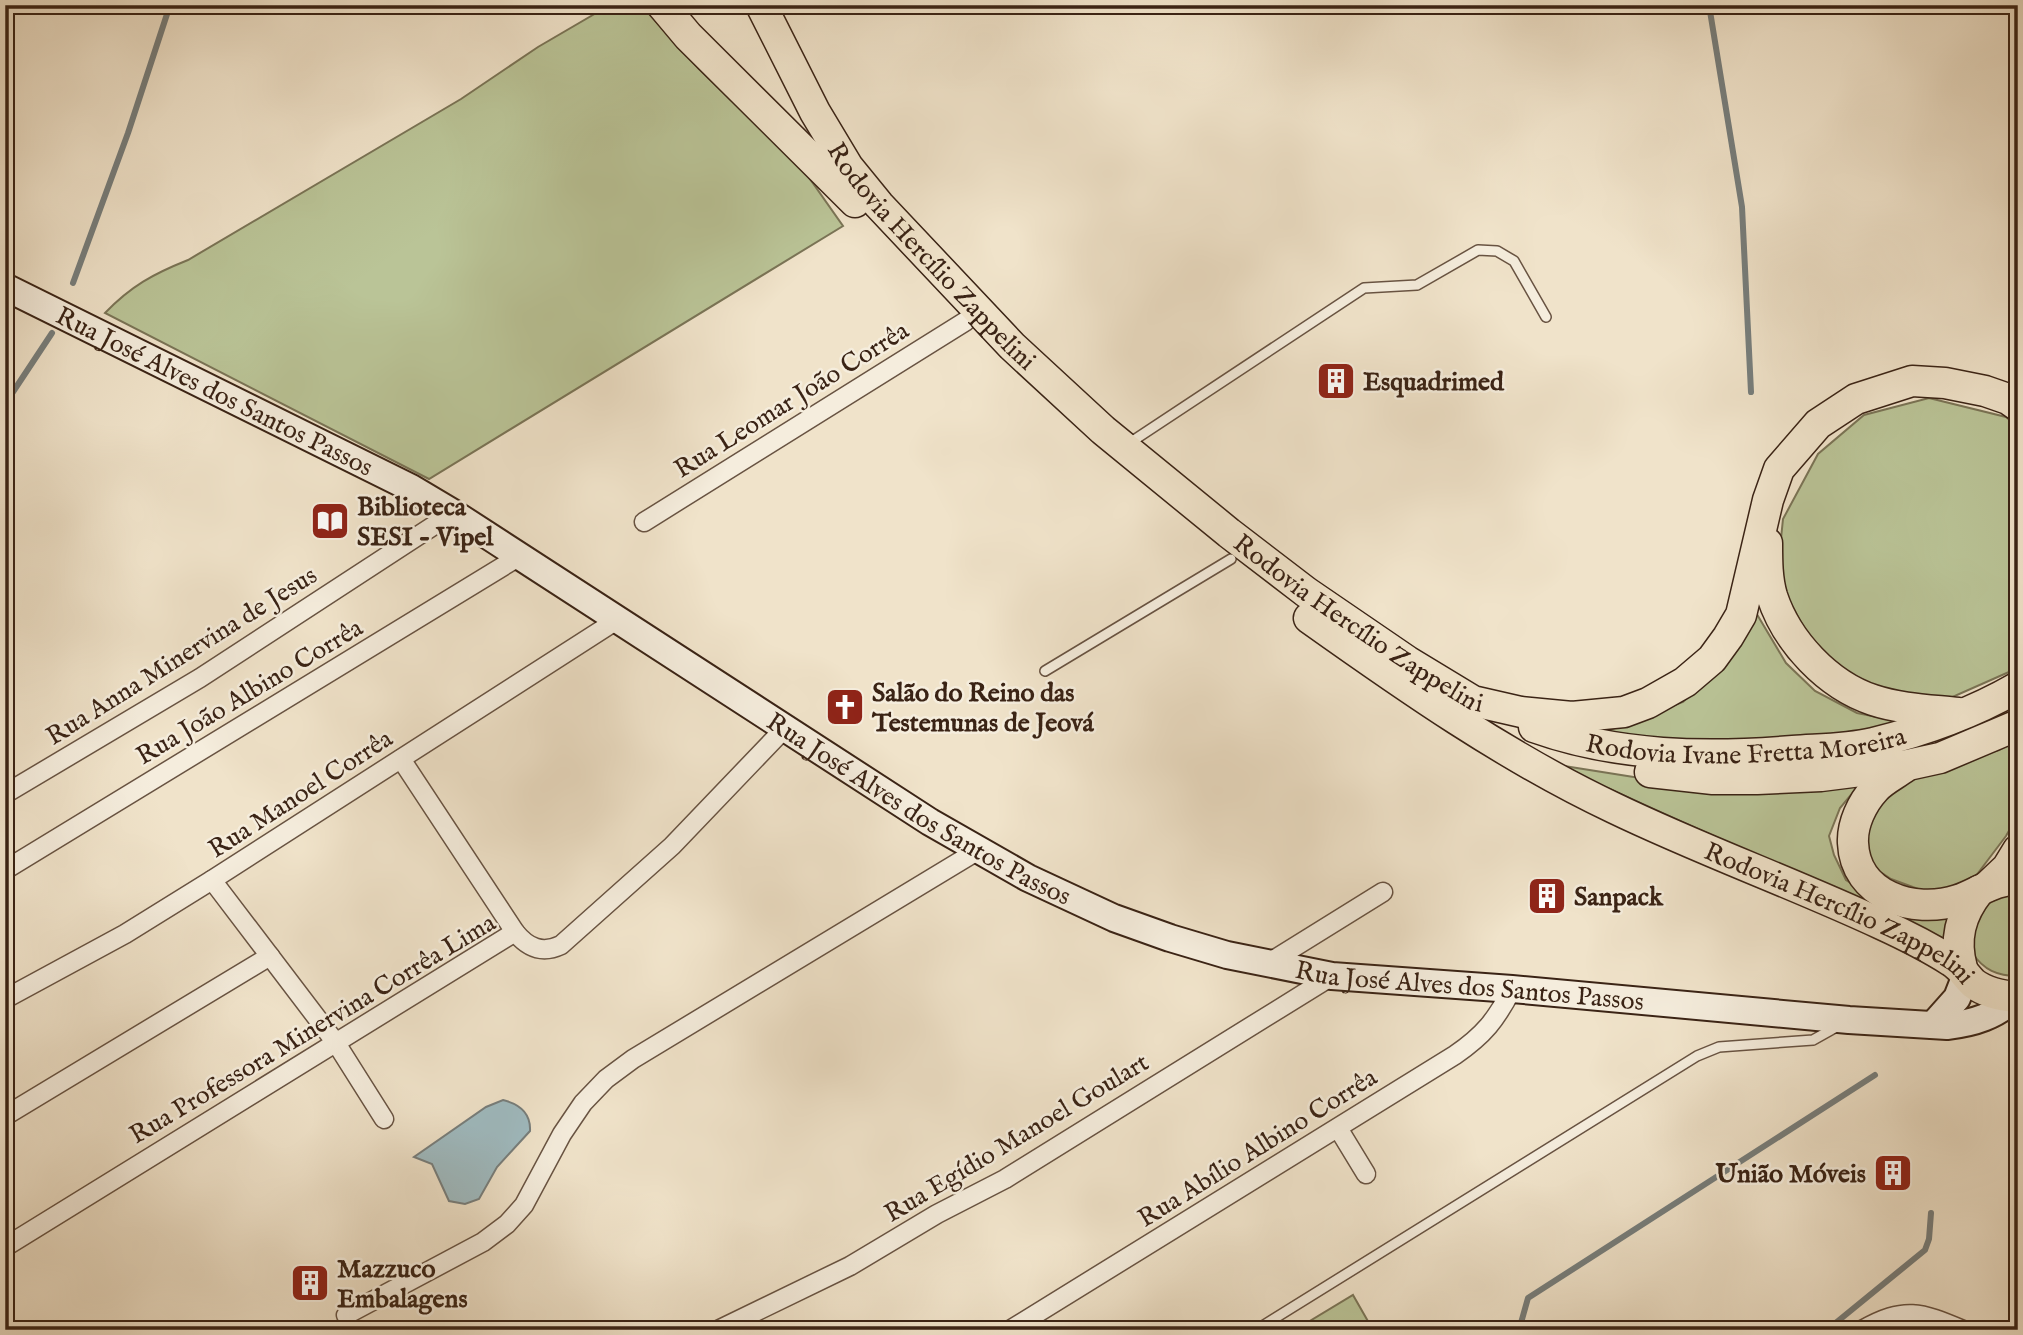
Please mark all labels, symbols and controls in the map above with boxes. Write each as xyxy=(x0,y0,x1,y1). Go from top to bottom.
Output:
street label: Rodovia Hercílio Zappelini xyxy=(819,137,1042,378)
street label: Rua José Alves dos Santos Passos xyxy=(50,300,378,485)
street label: Rua Leomar João Corrêa xyxy=(668,314,916,486)
building icon: Esquadrimed xyxy=(1315,360,1357,402)
place label: Esquadrimed xyxy=(1363,366,1505,399)
place label: Biblioteca SESI - Vipel xyxy=(357,491,494,554)
library icon: Biblioteca SESI - Vipel xyxy=(309,500,351,542)
street label: Rodovia Hercílio Zappelini xyxy=(1226,527,1486,721)
street label: Rua Anna Minervina de Jesus xyxy=(40,559,323,753)
street label: Rua João Albino Corrêa xyxy=(130,611,370,773)
place label: Salão do Reino das Testemunas de Jeová xyxy=(871,677,1094,740)
church icon: Salão do Reino das Testemunas de Jeová xyxy=(824,686,866,728)
street label: Rua José Alves dos Santos Passos xyxy=(760,706,1076,914)
street label: Rodovia Ivane Fretta Moreira xyxy=(1583,720,1911,773)
street label: Rua Manoel Corrêa xyxy=(202,722,400,866)
street label: Rodovia Hercílio Zappelini xyxy=(1699,835,1982,992)
building icon: Sanpack xyxy=(1526,875,1568,917)
place label: Sanpack xyxy=(1574,881,1664,914)
street label: Rua Professora Minervina Corrêa Lima xyxy=(124,906,503,1152)
street label: Rua José Alves dos Santos Passos xyxy=(1292,954,1645,1019)
street label: Rua Egídio Manoel Goulart xyxy=(879,1046,1155,1230)
street label: Rua Abílio Albino Corrêa xyxy=(1132,1061,1384,1235)
building icon: União Móveis xyxy=(1872,1152,1914,1194)
place label: União Móveis xyxy=(1715,1158,1866,1191)
place label: Mazzuco Embalagens xyxy=(337,1253,468,1316)
building icon: Mazzuco Embalagens xyxy=(289,1262,331,1304)

